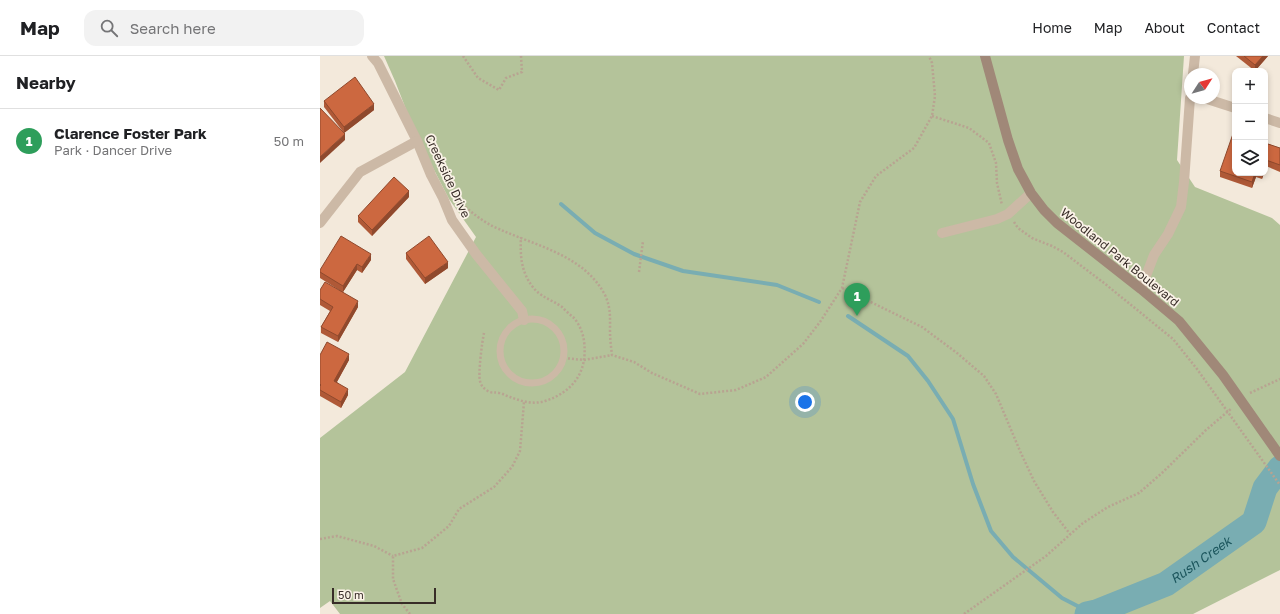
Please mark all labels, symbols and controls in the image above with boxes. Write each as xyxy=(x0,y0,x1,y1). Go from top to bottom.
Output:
search box xyxy=(84,10,364,46)
text: Map xyxy=(20,16,60,39)
icon: search xyxy=(98,17,120,39)
text: Search here xyxy=(130,19,216,37)
text: Home xyxy=(1032,19,1072,36)
text: Map xyxy=(1094,19,1122,36)
text: About xyxy=(1144,19,1185,36)
text: Contact xyxy=(1207,19,1260,36)
north arrow xyxy=(1184,68,1220,104)
map controls xyxy=(1232,68,1268,176)
button: + xyxy=(1232,68,1268,104)
text: Nearby xyxy=(16,72,76,93)
button: − xyxy=(1232,104,1268,140)
text: Clarence Foster Park xyxy=(54,124,207,142)
street label: Creekside Drive xyxy=(422,132,474,220)
text: 1 xyxy=(26,133,32,149)
text: 50 m xyxy=(274,133,304,149)
button: layers xyxy=(1232,140,1268,176)
text: Park · Dancer Drive xyxy=(54,142,172,158)
street label: Woodland Park Boulevard xyxy=(1058,205,1182,309)
pin: 1 xyxy=(844,283,870,316)
your location xyxy=(795,392,815,412)
water label: Rush Creek xyxy=(1167,532,1236,587)
scale bar xyxy=(332,586,436,605)
text: 50 m xyxy=(338,588,364,601)

